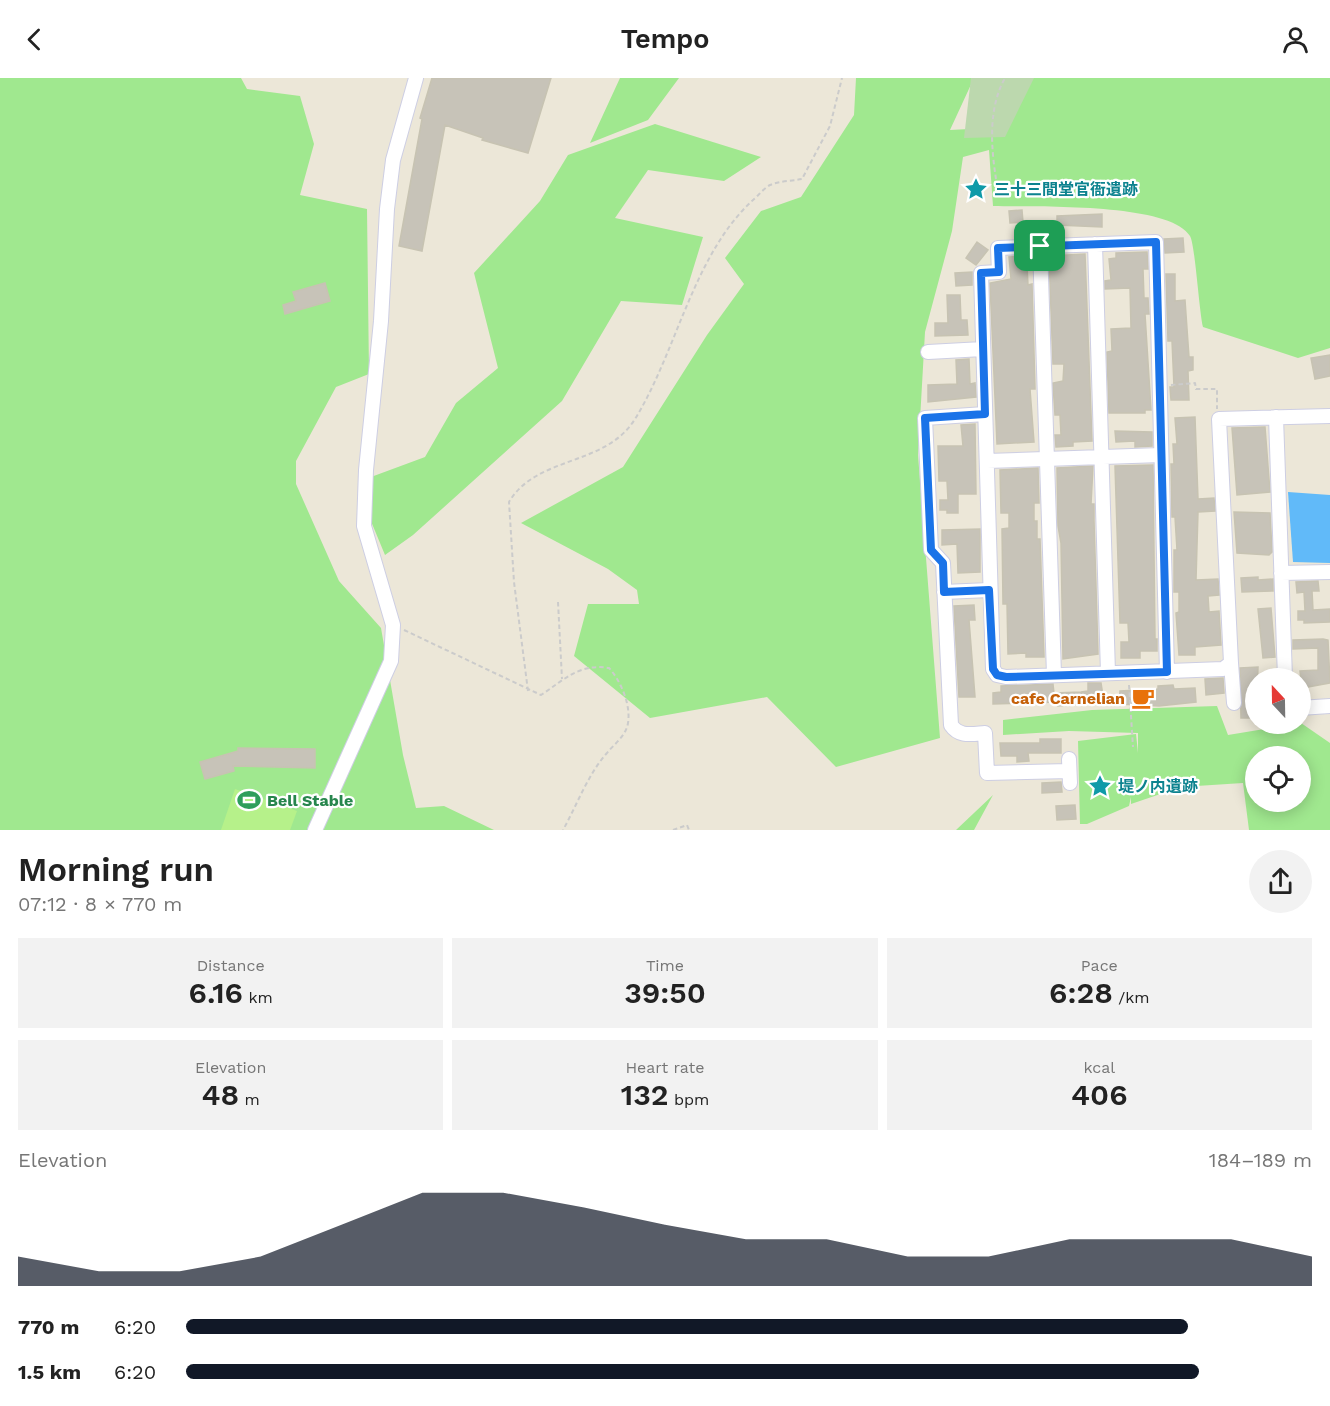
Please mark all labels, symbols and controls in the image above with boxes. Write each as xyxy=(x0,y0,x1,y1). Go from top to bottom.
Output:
icon: back xyxy=(18,23,51,56)
text: Tempo xyxy=(621,23,709,55)
icon: person xyxy=(1279,23,1312,56)
place icon: 三十三間堂官衙遺跡 xyxy=(963,176,989,202)
place label: 三十三間堂官衙遺跡 xyxy=(994,180,1138,199)
pin xyxy=(1014,220,1065,271)
icon: arrive xyxy=(1023,229,1056,262)
north arrow xyxy=(1245,668,1311,734)
map controls xyxy=(1245,668,1311,812)
cafe icon: cafe Carnelian xyxy=(1130,685,1156,711)
place label: cafe Carnelian xyxy=(1011,689,1125,708)
button: locate xyxy=(1245,746,1311,812)
place icon: 堤ノ内遺跡 xyxy=(1087,773,1113,799)
place label: 堤ノ内遺跡 xyxy=(1118,777,1198,796)
sports icon: Bell Stable xyxy=(236,787,262,813)
place label: Bell Stable xyxy=(267,791,353,810)
text: Morning run xyxy=(18,850,214,889)
button: share xyxy=(1249,850,1312,913)
text: 07:12 · 8 × 770 m xyxy=(18,892,182,916)
text: Distance xyxy=(197,956,265,975)
text: Time xyxy=(646,956,684,975)
text: Pace xyxy=(1081,956,1118,975)
text: 6.16 xyxy=(189,975,243,1010)
text: 39:50 xyxy=(624,975,706,1010)
text: 6:28 xyxy=(1049,975,1113,1010)
text: km xyxy=(243,988,273,1007)
text: /km xyxy=(1113,988,1150,1007)
text: Elevation xyxy=(195,1058,266,1077)
text: Heart rate xyxy=(625,1058,705,1077)
text: kcal xyxy=(1083,1058,1115,1077)
text: 48 xyxy=(201,1077,239,1112)
text: 132 xyxy=(621,1077,669,1112)
text: 406 xyxy=(1071,1077,1128,1112)
text: m xyxy=(239,1090,260,1109)
text: bpm xyxy=(669,1090,709,1109)
text: Elevation xyxy=(18,1148,107,1172)
text: 184–189 m xyxy=(1209,1148,1312,1172)
text: 770 m xyxy=(18,1315,79,1339)
text: 6:20 xyxy=(114,1315,156,1339)
text: 1.5 km xyxy=(18,1360,81,1384)
text: 6:20 xyxy=(114,1360,156,1384)

